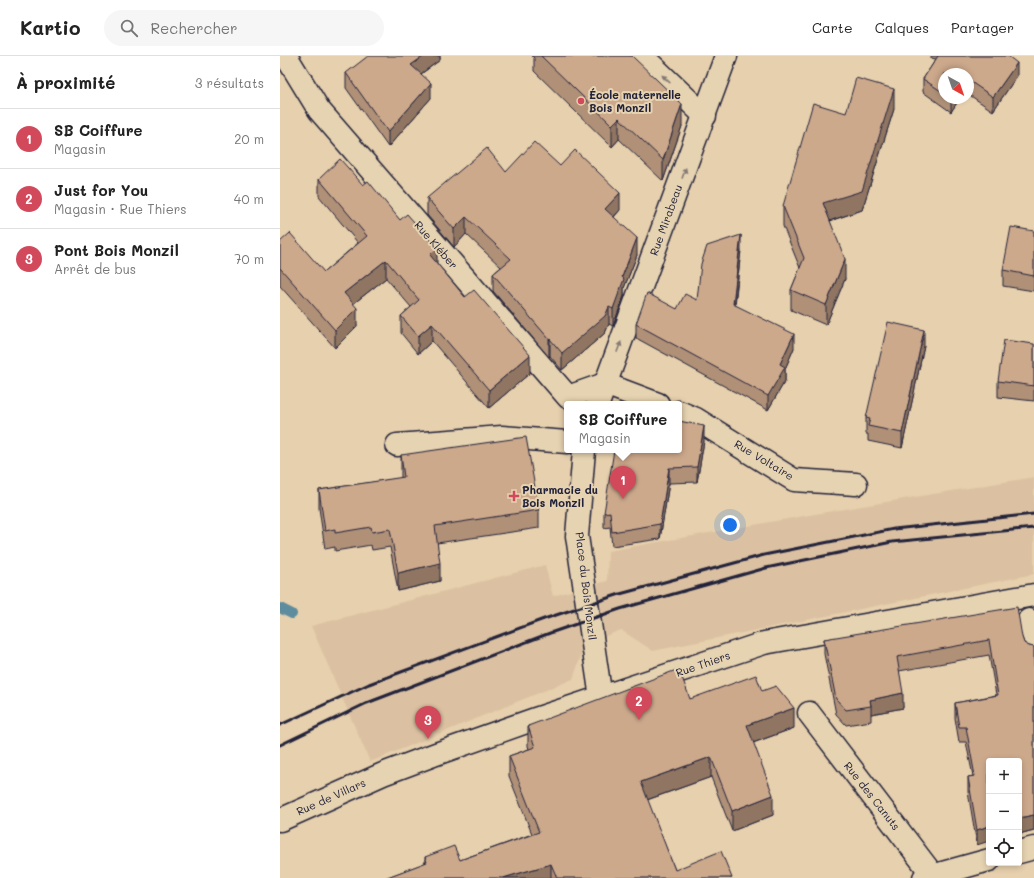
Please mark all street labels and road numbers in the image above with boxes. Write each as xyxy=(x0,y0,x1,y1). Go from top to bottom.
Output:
street label: Rue Mirabeau xyxy=(646,182,685,257)
street label: Rue Kléber xyxy=(411,217,461,272)
street label: Rue Voltaire xyxy=(732,436,797,483)
street label: Place du Bois Monzil xyxy=(572,531,601,641)
street label: Rue Thiers xyxy=(674,647,732,680)
street label: Rue des Canuts xyxy=(841,758,904,833)
street label: Rue de Villars xyxy=(294,775,368,819)

